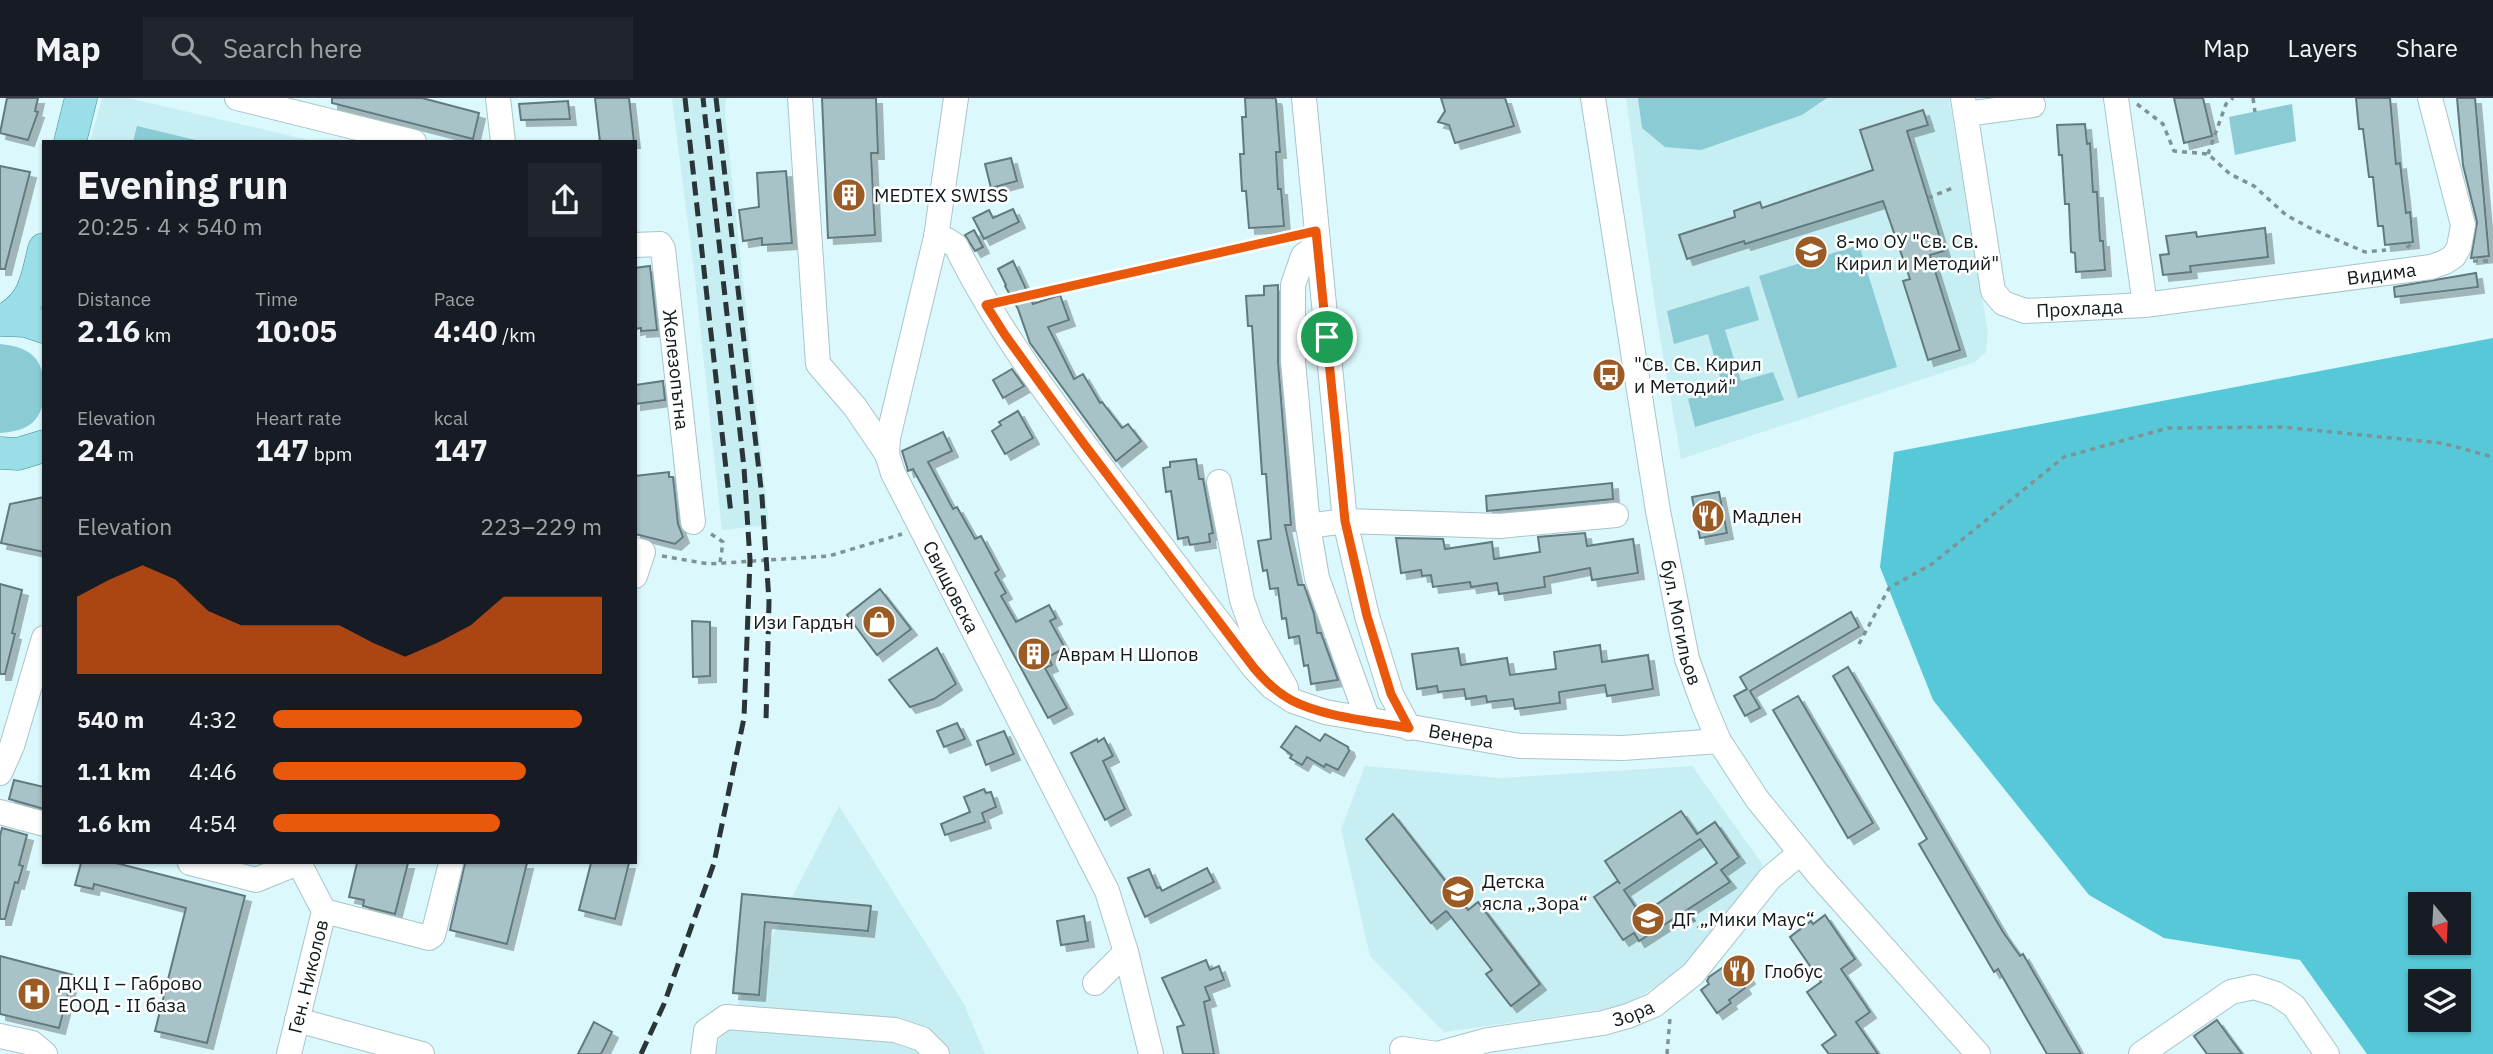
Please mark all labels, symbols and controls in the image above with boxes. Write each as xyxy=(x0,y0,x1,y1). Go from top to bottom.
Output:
search box xyxy=(143,17,633,80)
text: Map xyxy=(35,27,101,70)
icon: search xyxy=(167,29,205,67)
text: Search here xyxy=(223,31,362,65)
text: Map xyxy=(2203,32,2250,64)
text: Layers xyxy=(2288,32,2358,64)
text: Share xyxy=(2396,32,2458,64)
text: Evening run xyxy=(77,160,288,209)
button: share xyxy=(528,163,602,237)
building icon: MEDTEX SWISS xyxy=(830,176,868,214)
place label: MEDTEX SWISS xyxy=(874,183,1008,207)
text: 20:25 · 4 × 540 m xyxy=(77,211,263,241)
place label: 8-мо ОУ "Св. Св. Кирил и Методий" xyxy=(1836,229,1999,275)
school or university icon: 8-мо ОУ "Св. Св. Кирил и Методий" xyxy=(1792,233,1830,271)
street label: Видима xyxy=(2345,257,2417,290)
text: Distance xyxy=(77,287,151,311)
text: Time xyxy=(255,287,298,311)
text: Pace xyxy=(434,287,475,311)
street label: Прохлада xyxy=(2035,294,2124,322)
pin xyxy=(1297,307,1357,367)
street label: Железопътна xyxy=(658,308,695,431)
text: 2.16 xyxy=(77,311,140,350)
text: 10:05 xyxy=(255,311,337,350)
text: 4:40 xyxy=(434,311,498,350)
icon: arrive xyxy=(1308,318,1346,356)
text: km xyxy=(140,323,171,347)
text: /km xyxy=(498,323,536,347)
place label: "Св. Св. Кирил и Методий" xyxy=(1634,352,1762,398)
bus stop icon: "Св. Св. Кирил и Методий" xyxy=(1590,356,1628,394)
text: Elevation xyxy=(77,406,156,430)
text: Heart rate xyxy=(255,406,342,430)
text: kcal xyxy=(434,406,468,430)
text: 24 xyxy=(77,430,113,469)
text: 147 xyxy=(255,430,309,469)
text: 147 xyxy=(434,430,488,469)
text: m xyxy=(113,442,134,466)
text: bpm xyxy=(309,442,352,466)
restaurant icon: Мадлен xyxy=(1689,497,1727,535)
place label: Мадлен xyxy=(1732,504,1802,528)
text: Elevation xyxy=(77,511,172,541)
text: 223–229 m xyxy=(480,511,602,541)
street label: Свищовска xyxy=(918,537,985,637)
street label: бул. Могильов xyxy=(1656,558,1707,688)
shop icon: Изи Гардън xyxy=(860,603,898,641)
place label: Изи Гардън xyxy=(753,610,854,634)
building icon: Аврам Н Шопов xyxy=(1015,635,1053,673)
place label: Аврам Н Шопов xyxy=(1058,642,1199,666)
text: 540 m xyxy=(77,704,144,734)
text: 4:32 xyxy=(189,704,237,734)
street label: Венера xyxy=(1427,718,1496,753)
text: 1.1 km xyxy=(77,756,151,786)
text: 4:46 xyxy=(189,756,237,786)
text: 1.6 km xyxy=(77,808,151,838)
text: 4:54 xyxy=(189,808,237,838)
place label: Детска ясла „Зора“ xyxy=(1482,869,1588,915)
school or university icon: Детска ясла „Зора“ xyxy=(1439,873,1477,911)
north arrow xyxy=(2408,892,2471,956)
map controls xyxy=(2408,892,2471,1032)
school or university icon: ДГ „Мики Маус“ xyxy=(1629,900,1667,938)
place label: ДГ „Мики Маус“ xyxy=(1672,907,1815,931)
street label: Ген. Николов xyxy=(283,917,333,1036)
restaurant icon: Глобус xyxy=(1720,952,1758,990)
place label: Глобус xyxy=(1764,959,1823,983)
button: layers xyxy=(2408,969,2471,1032)
place label: ДКЦ І – Габрово ЕООД - II база xyxy=(58,971,202,1017)
hospital icon: ДКЦ І – Габрово ЕООД - II база xyxy=(15,975,53,1013)
street label: Зора xyxy=(1609,994,1658,1032)

